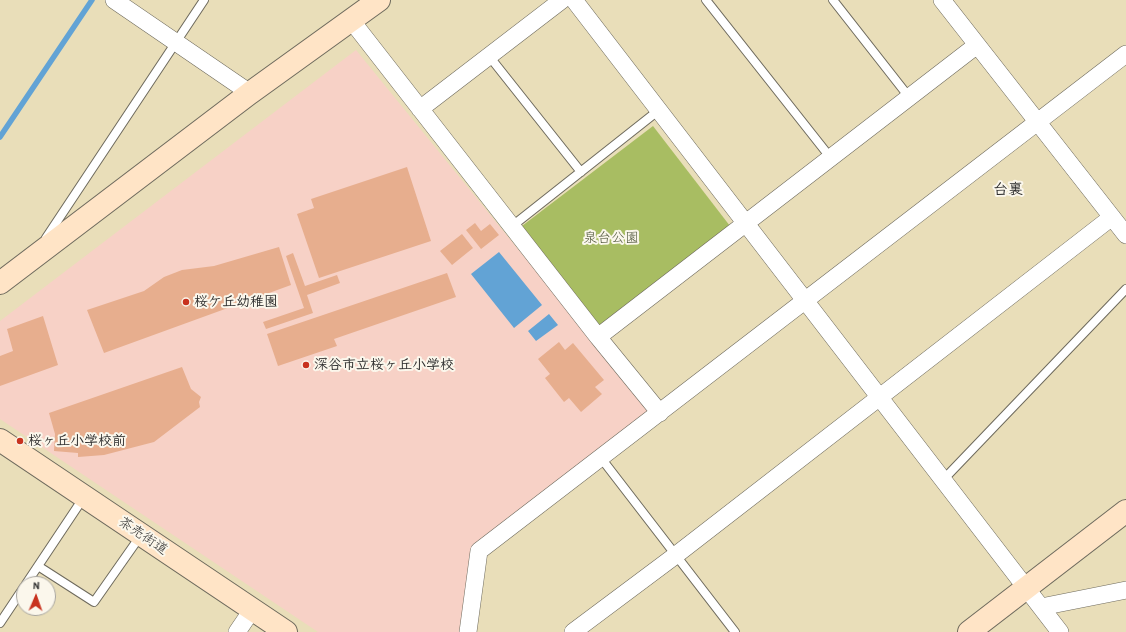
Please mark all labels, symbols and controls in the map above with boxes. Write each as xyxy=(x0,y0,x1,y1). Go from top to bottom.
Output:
district label: 台裏 xyxy=(993,181,1023,199)
park label: 泉台公園 xyxy=(583,230,639,246)
place label: 桜ケ丘幼稚園 xyxy=(194,294,278,310)
marker: 桜ケ丘幼稚園 xyxy=(181,297,191,307)
place label: 深谷市立桜ヶ丘小学校 xyxy=(314,357,454,373)
marker: 深谷市立桜ヶ丘小学校 xyxy=(301,360,311,370)
place label: 桜ヶ丘小学校前 xyxy=(28,433,126,449)
marker: 桜ヶ丘小学校前 xyxy=(15,436,25,446)
street label: 茶売街道 xyxy=(115,513,171,559)
north arrow xyxy=(16,576,56,616)
text: N xyxy=(33,578,40,592)

